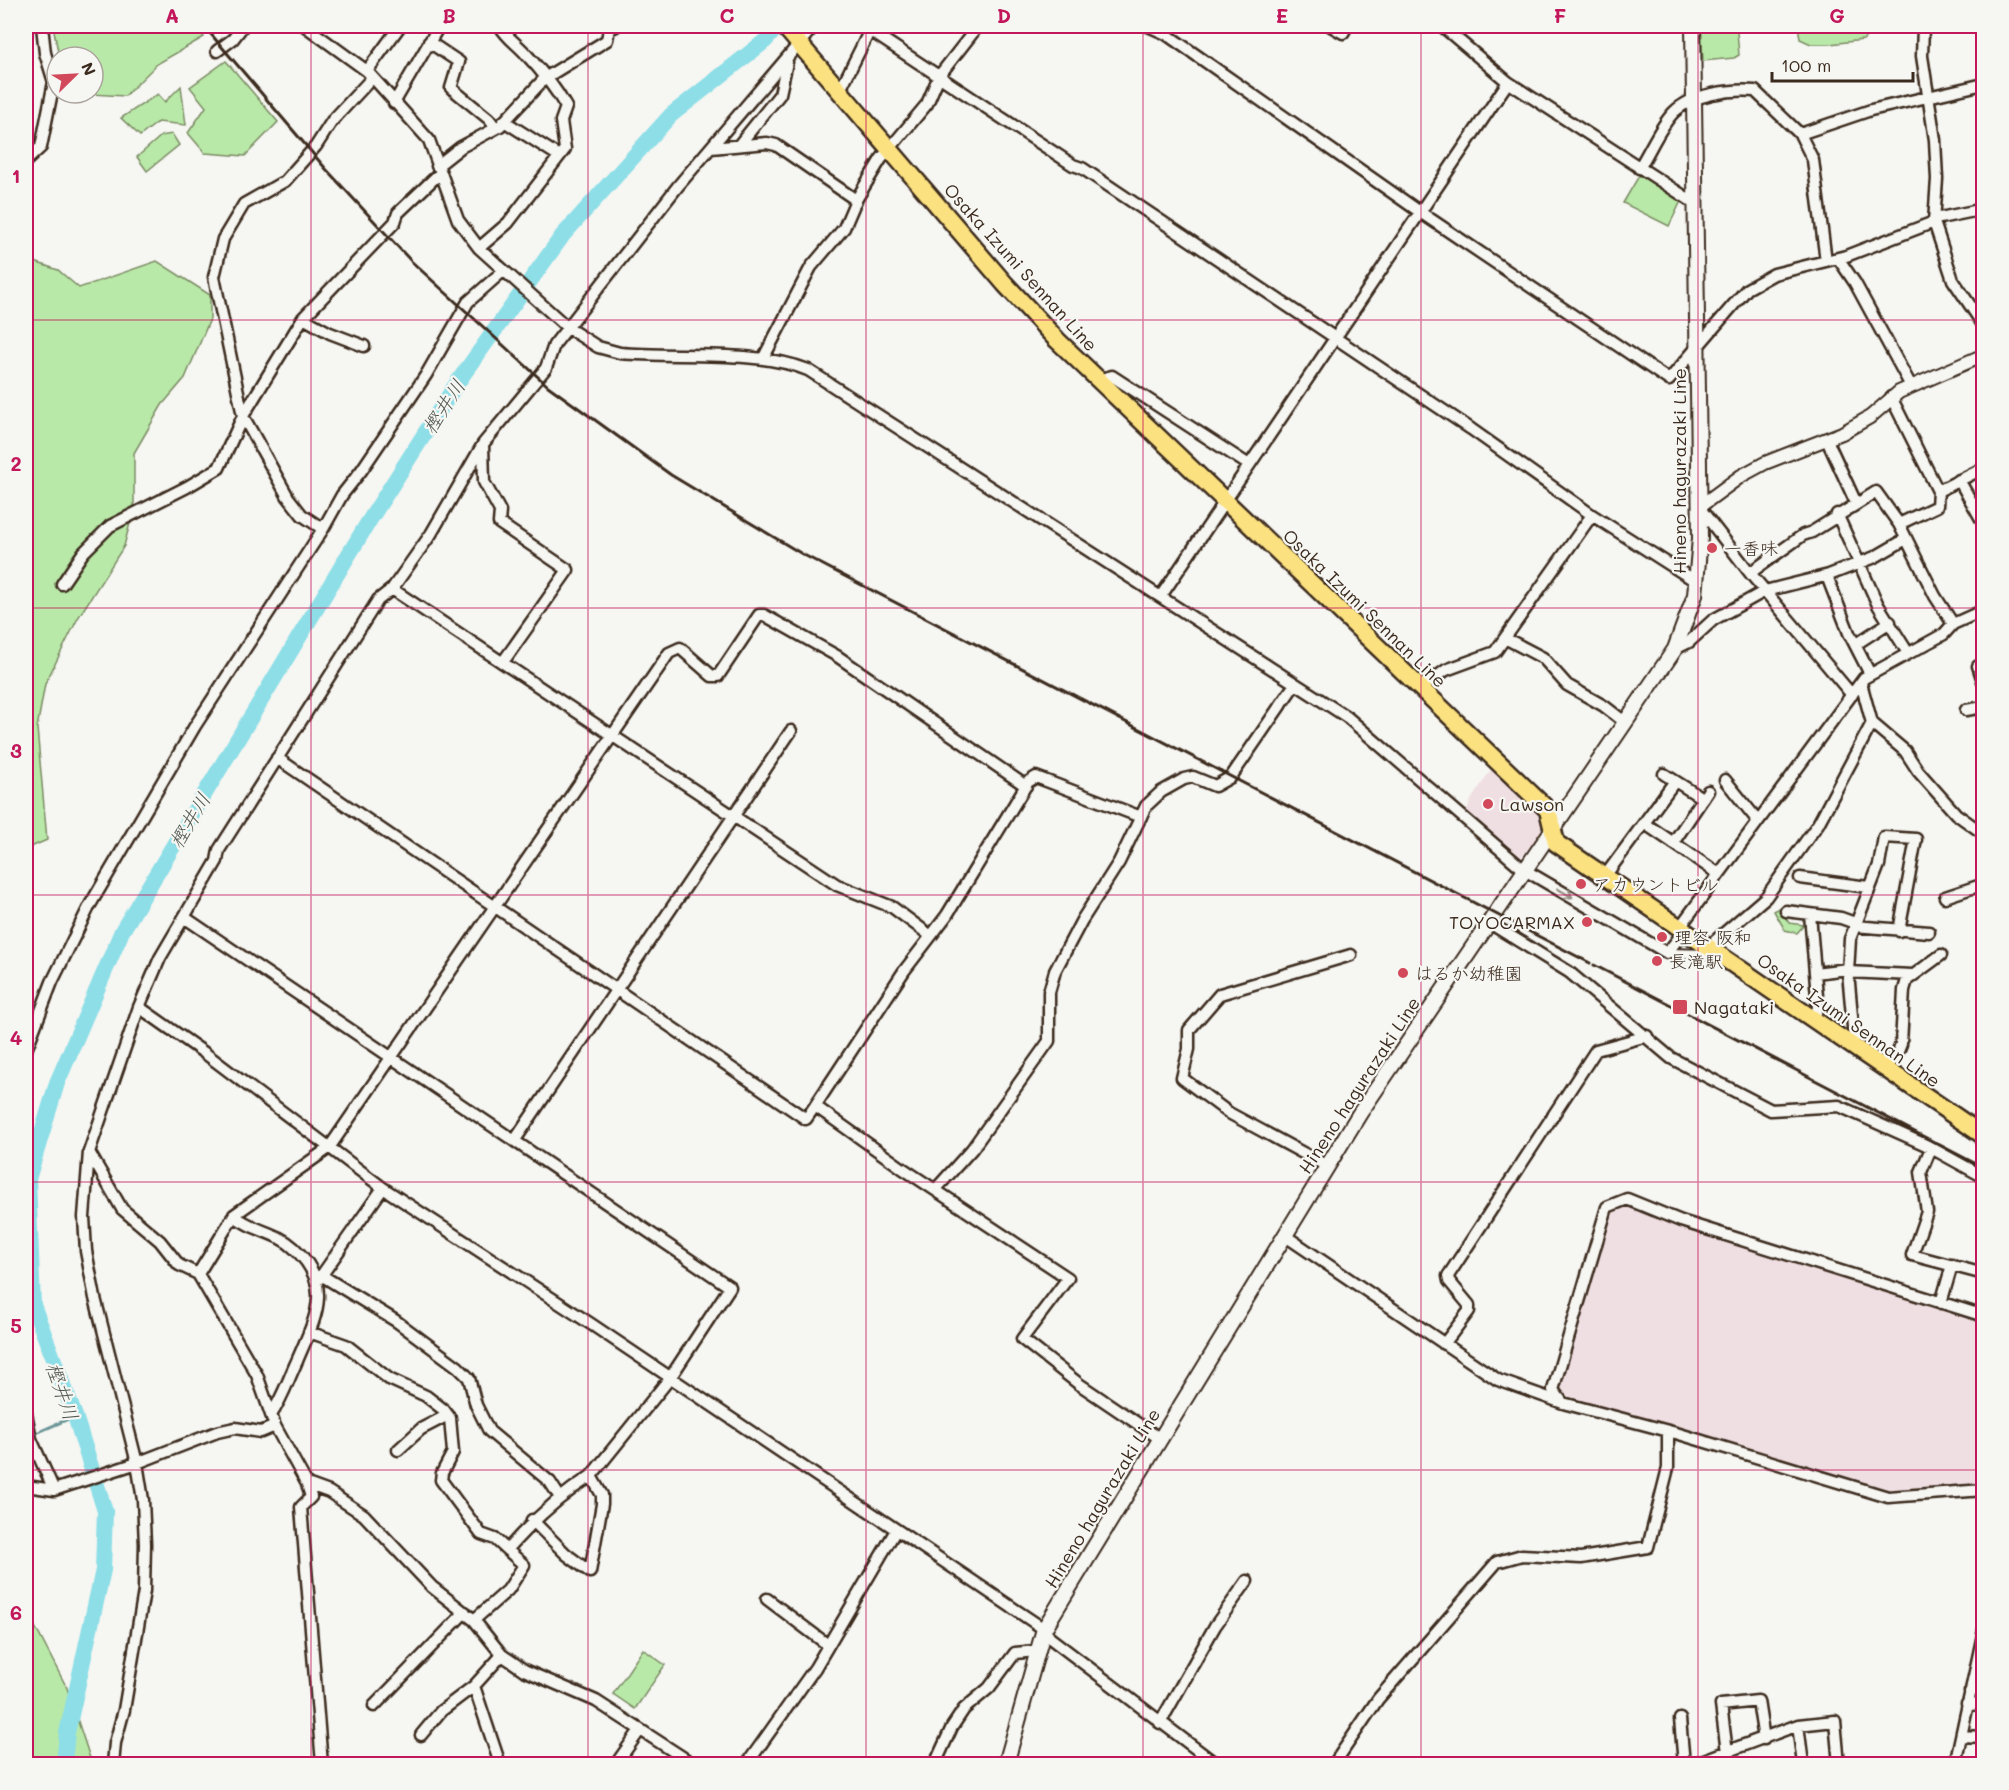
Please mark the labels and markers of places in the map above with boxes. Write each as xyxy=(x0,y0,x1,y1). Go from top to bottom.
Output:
place label: 一香味 xyxy=(1724,536,1778,560)
marker: 一香味 xyxy=(1705,541,1719,555)
place label: Lawson xyxy=(1500,792,1564,816)
marker: Lawson xyxy=(1481,797,1495,811)
place label: アカウントビル xyxy=(1593,872,1719,896)
marker: アカウントビル xyxy=(1574,877,1588,891)
place label: TOYOCARMAX xyxy=(1449,910,1575,934)
marker: TOYOCARMAX xyxy=(1580,915,1594,929)
place label: 理容 阪和 xyxy=(1674,925,1752,949)
marker: 理容 阪和 xyxy=(1655,930,1669,944)
place label: 長滝駅 xyxy=(1669,949,1723,973)
marker: 長滝駅 xyxy=(1650,954,1664,968)
place label: はるか幼稚園 xyxy=(1415,961,1523,985)
marker: はるか幼稚園 xyxy=(1396,966,1410,980)
place label: Nagataki xyxy=(1694,995,1774,1019)
marker: Nagataki xyxy=(1671,998,1689,1016)

